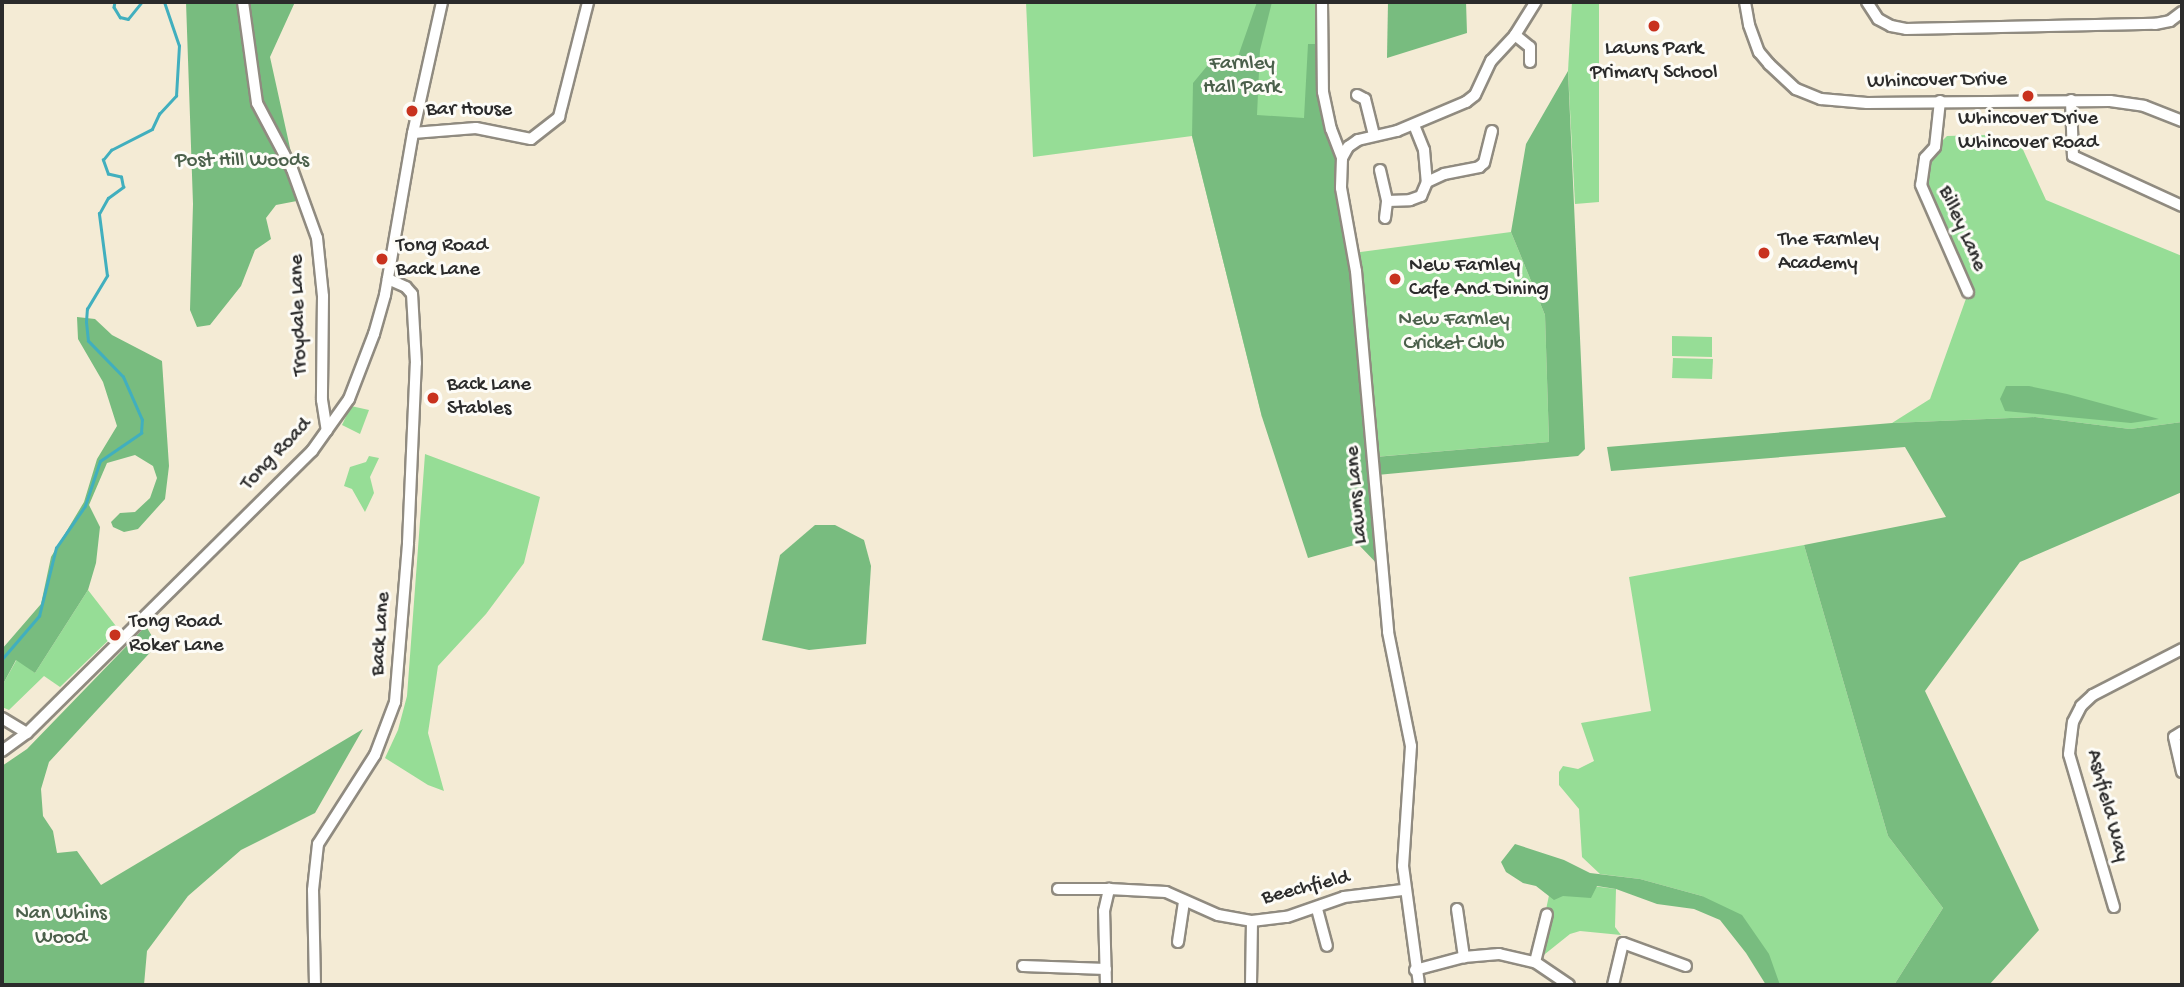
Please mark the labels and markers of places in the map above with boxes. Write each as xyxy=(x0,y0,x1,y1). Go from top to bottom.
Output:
marker: Lawns Park Primary School xyxy=(1646,18,1662,34)
place label: Lawns Park Primary School xyxy=(1590,37,1718,87)
marker: Whincover Drive Whincover Road xyxy=(2020,88,2036,104)
place label: Bar House xyxy=(426,98,512,124)
marker: Bar House xyxy=(404,103,420,119)
place label: Whincover Drive Whincover Road xyxy=(1958,107,2098,157)
place label: The Farnley Academy xyxy=(1778,228,1879,278)
place label: Tong Road Back Lane xyxy=(396,234,488,284)
marker: The Farnley Academy xyxy=(1756,245,1772,261)
marker: Tong Road Back Lane xyxy=(374,251,390,267)
place label: New Farnley Cafe And Dining xyxy=(1409,254,1549,304)
marker: New Farnley Cafe And Dining xyxy=(1387,271,1403,287)
place label: Back Lane Stables xyxy=(447,373,531,423)
marker: Back Lane Stables xyxy=(425,390,441,406)
place label: Tong Road Roker Lane xyxy=(129,610,224,660)
marker: Tong Road Roker Lane xyxy=(107,627,123,643)

